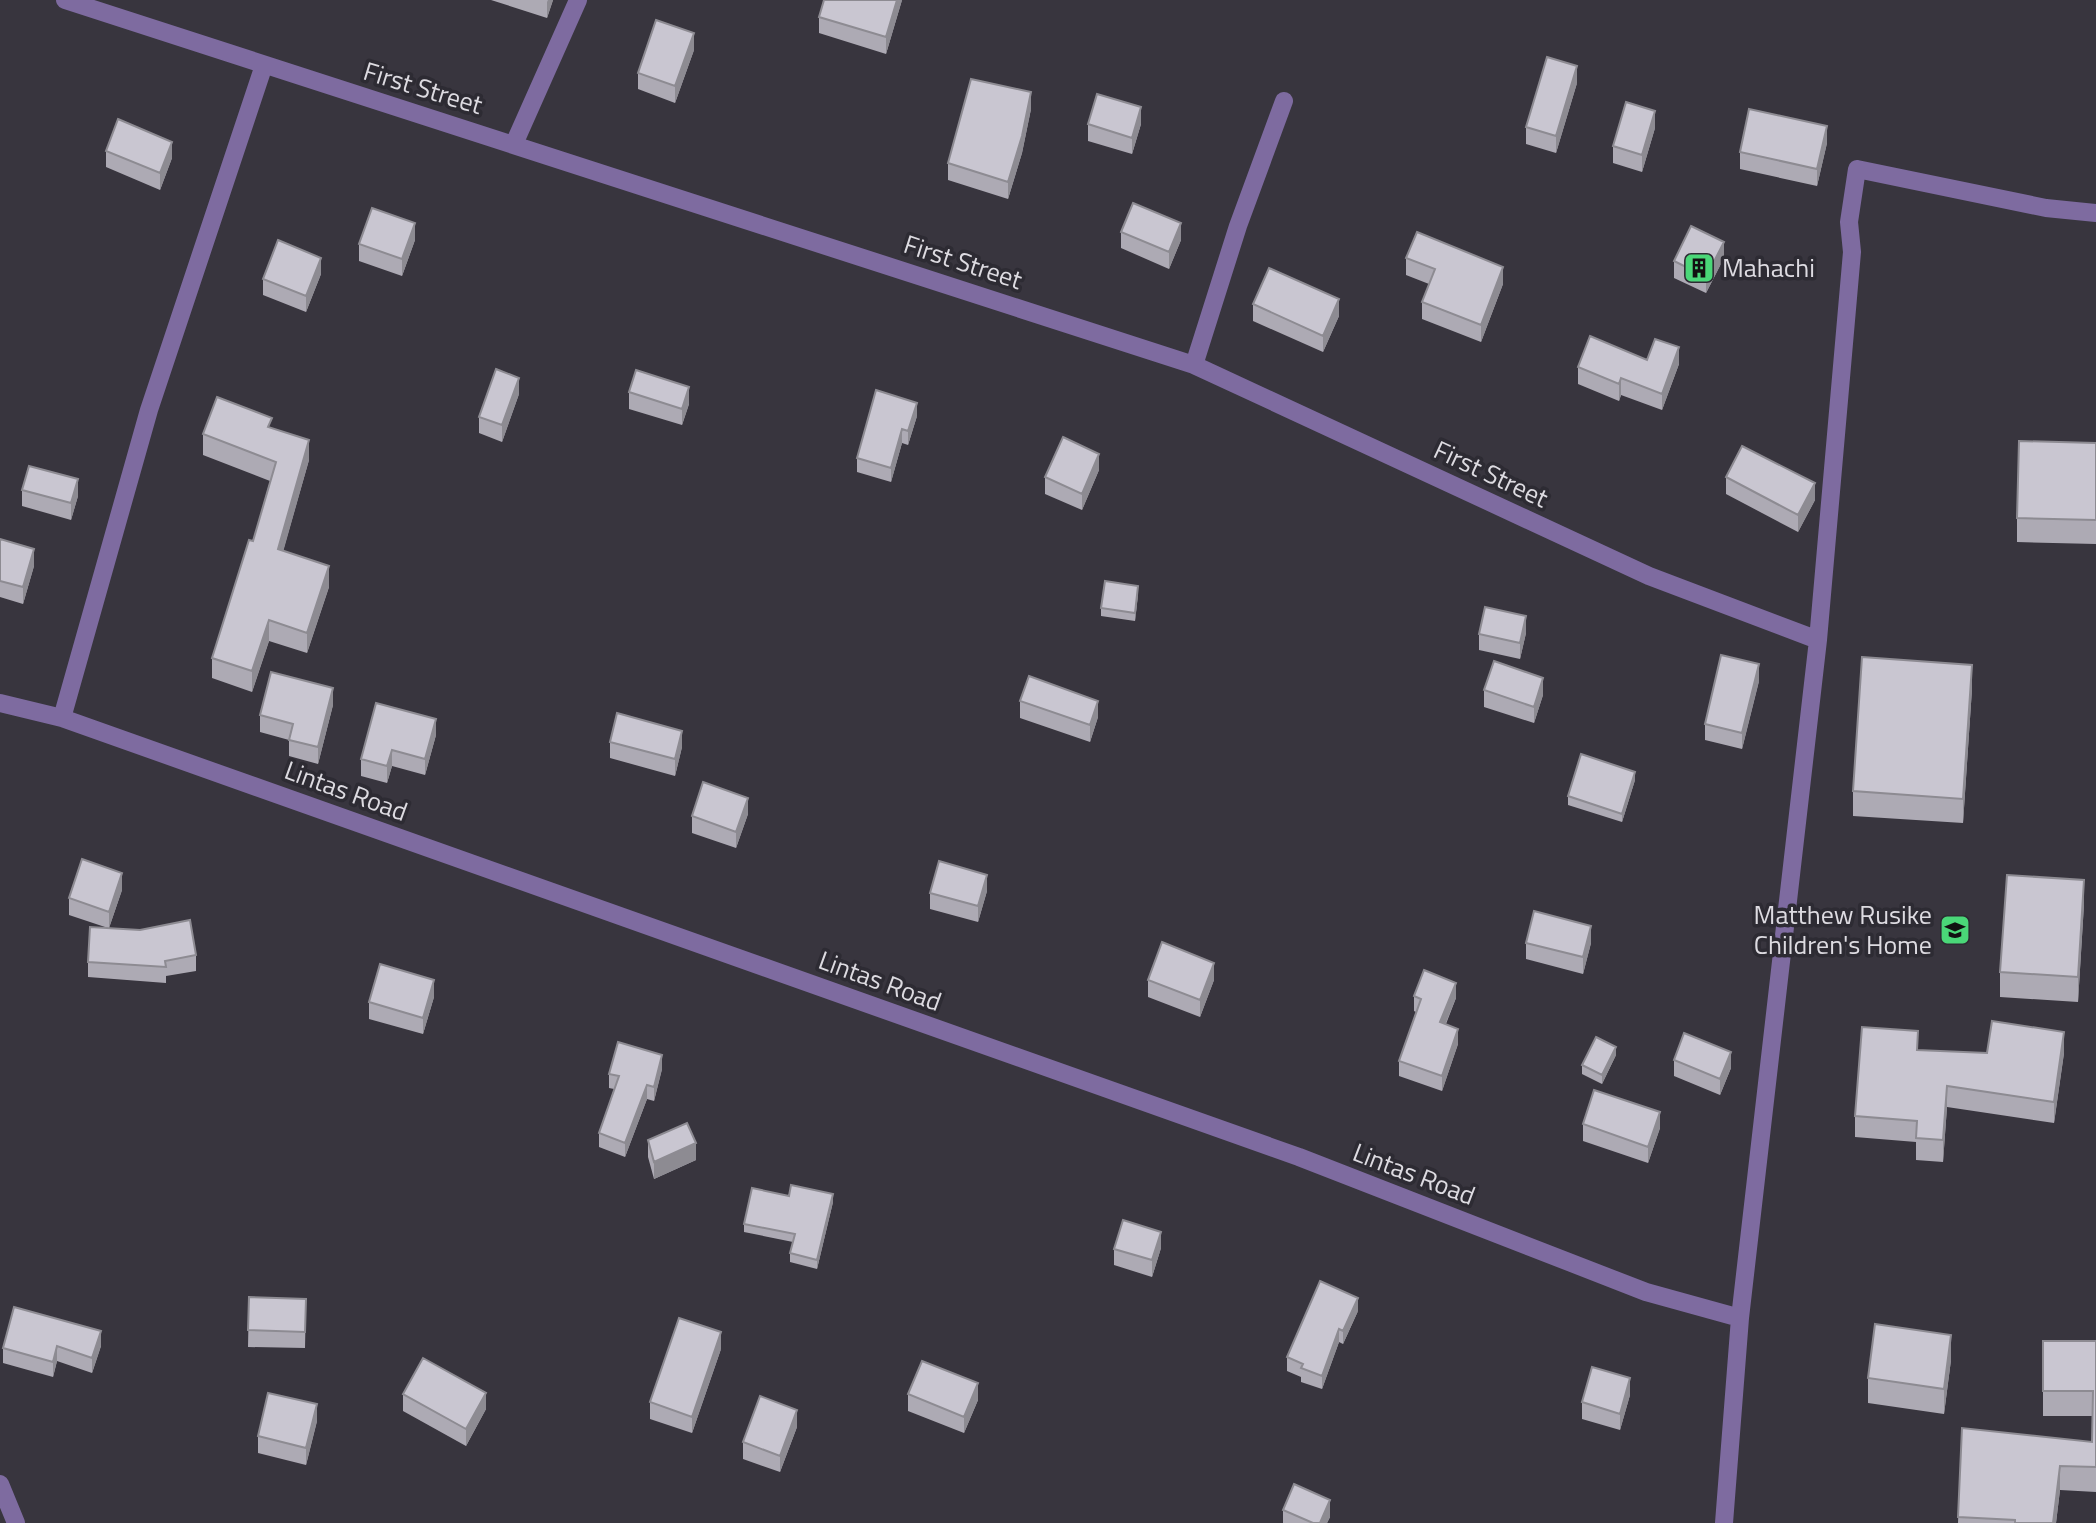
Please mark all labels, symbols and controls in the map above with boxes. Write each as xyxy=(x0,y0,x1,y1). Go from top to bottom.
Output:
street label: First Street xyxy=(359,51,487,124)
street label: First Street xyxy=(899,224,1027,299)
place label: Mahachi xyxy=(1722,248,1815,287)
building icon: Mahachi xyxy=(1682,251,1716,285)
street label: First Street xyxy=(1428,430,1555,517)
street label: Lintas Road xyxy=(279,750,413,831)
place label: Matthew Rusike Children's Home xyxy=(1754,895,1932,964)
school or university icon: Matthew Rusike Children's Home xyxy=(1938,913,1972,947)
street label: Lintas Road xyxy=(813,940,947,1021)
street label: Lintas Road xyxy=(1347,1132,1481,1215)

